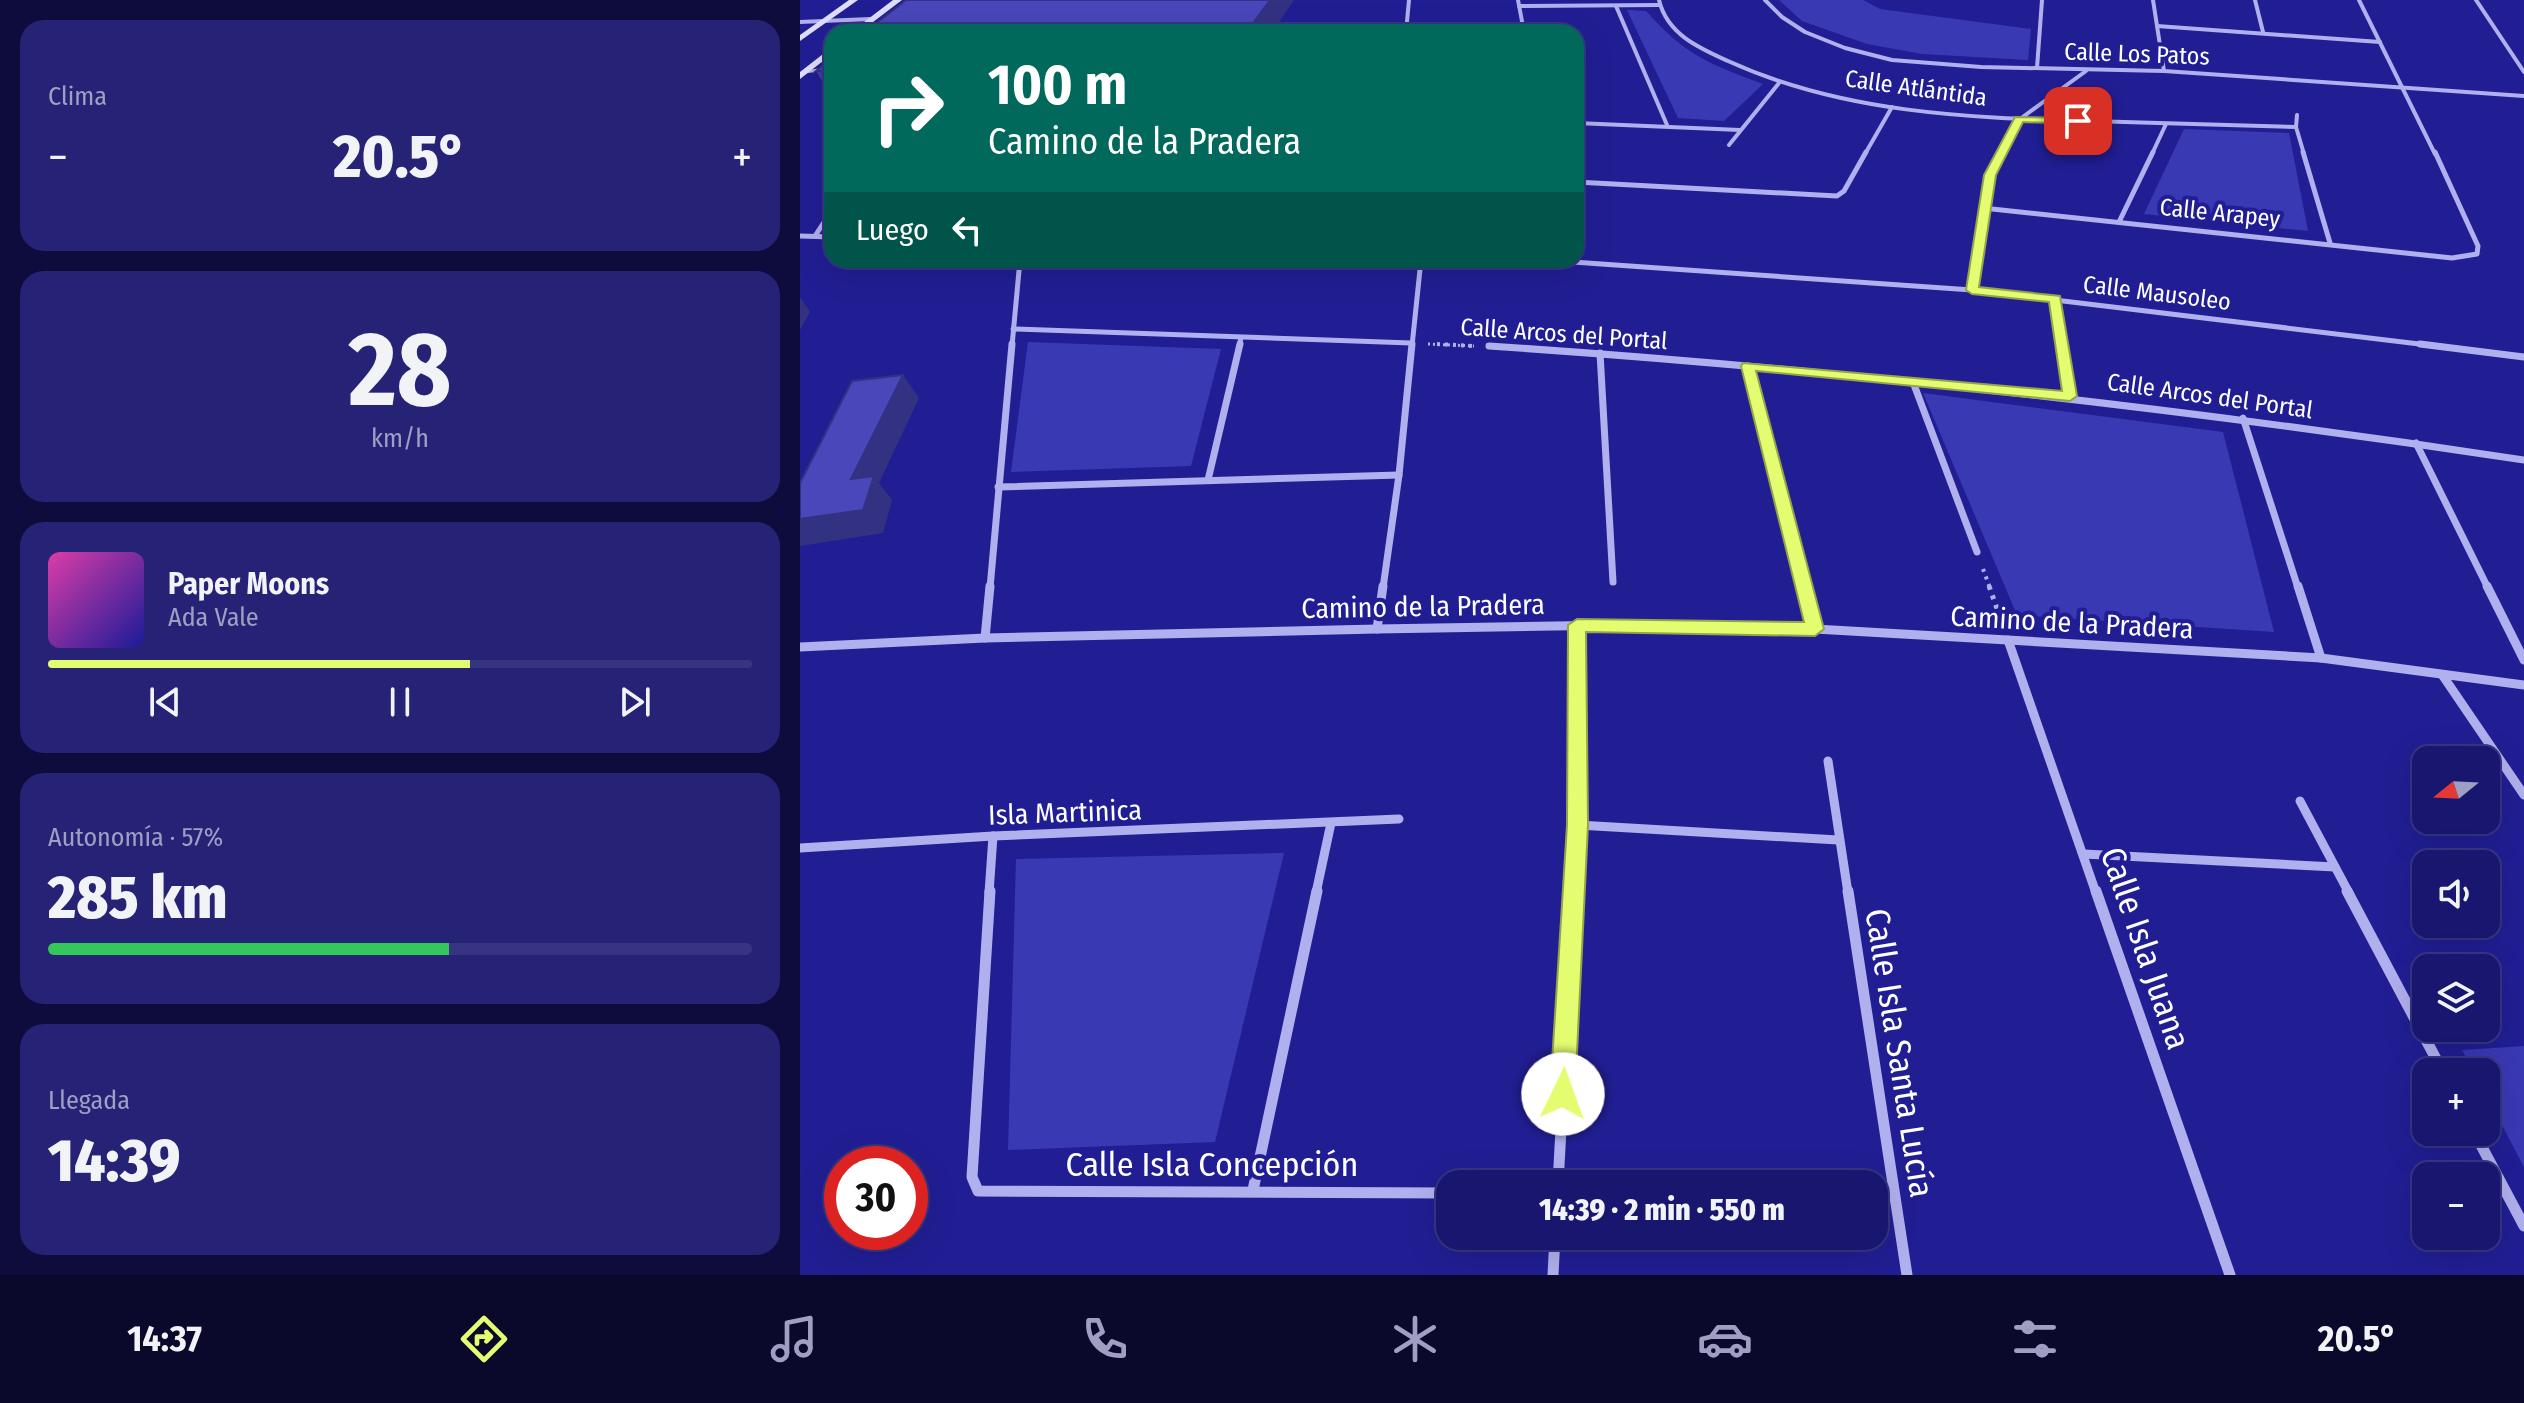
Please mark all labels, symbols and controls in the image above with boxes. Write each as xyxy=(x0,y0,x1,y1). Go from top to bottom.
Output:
street label: Calle Los Patos xyxy=(2064,37,2210,71)
text: 100 m xyxy=(988,52,1127,119)
icon: right xyxy=(856,56,960,160)
street label: Calle Atlántida xyxy=(1843,64,1989,112)
text: Clima xyxy=(48,81,107,112)
pin xyxy=(2044,87,2112,155)
icon: arrive xyxy=(2056,99,2100,143)
text: Camino de la Pradera xyxy=(988,120,1301,164)
text: 20.5° xyxy=(333,121,467,193)
text: − xyxy=(48,131,68,184)
text: + xyxy=(732,131,752,184)
street label: Calle Arapey xyxy=(2158,193,2282,233)
icon: left xyxy=(945,208,989,252)
text: Luego xyxy=(856,212,929,248)
street label: Calle Mausoleo xyxy=(2082,270,2232,316)
text: 28 xyxy=(348,308,452,433)
street label: Calle Arcos del Portal xyxy=(1460,313,1668,355)
street label: Calle Arcos del Portal xyxy=(2105,368,2315,424)
text: km/h xyxy=(371,423,429,454)
text: Paper Moons xyxy=(168,566,329,602)
street label: Camino de la Pradera xyxy=(1301,588,1545,625)
street label: Camino de la Pradera xyxy=(1950,600,2194,645)
text: Ada Vale xyxy=(168,602,259,633)
icon: previous xyxy=(143,680,187,724)
icon: pause xyxy=(378,680,422,724)
icon: next xyxy=(613,680,657,724)
north arrow xyxy=(2412,746,2500,834)
map controls xyxy=(2412,746,2500,1250)
street label: Isla Martinica xyxy=(988,793,1142,832)
text: Autonomía · 57% xyxy=(48,822,223,853)
street label: Calle Isla Juana xyxy=(2092,842,2199,1055)
button: sound xyxy=(2412,850,2500,938)
text: 285 km xyxy=(48,862,227,934)
street label: Calle Isla Santa Lucía xyxy=(1856,906,1943,1200)
button: layers xyxy=(2412,954,2500,1042)
position arrow xyxy=(1521,1052,1605,1136)
button: + xyxy=(2412,1058,2500,1146)
text: Llegada xyxy=(48,1085,130,1116)
text: 14:39 xyxy=(48,1125,180,1197)
street label: Calle Isla Concepción xyxy=(1066,1144,1358,1185)
speed limit sign: 30 xyxy=(824,1146,928,1250)
button: − xyxy=(2412,1162,2500,1250)
text: 14:39 · 2 min · 550 m xyxy=(1539,1192,1785,1228)
icon: directions xyxy=(456,1311,512,1367)
icon: music xyxy=(766,1311,822,1367)
icon: phone xyxy=(1077,1311,1133,1367)
icon: climate xyxy=(1387,1311,1443,1367)
icon: car xyxy=(1697,1311,1753,1367)
icon: filters xyxy=(2007,1311,2063,1367)
text: 14:37 xyxy=(127,1317,202,1361)
text: 20.5° xyxy=(2318,1317,2397,1361)

